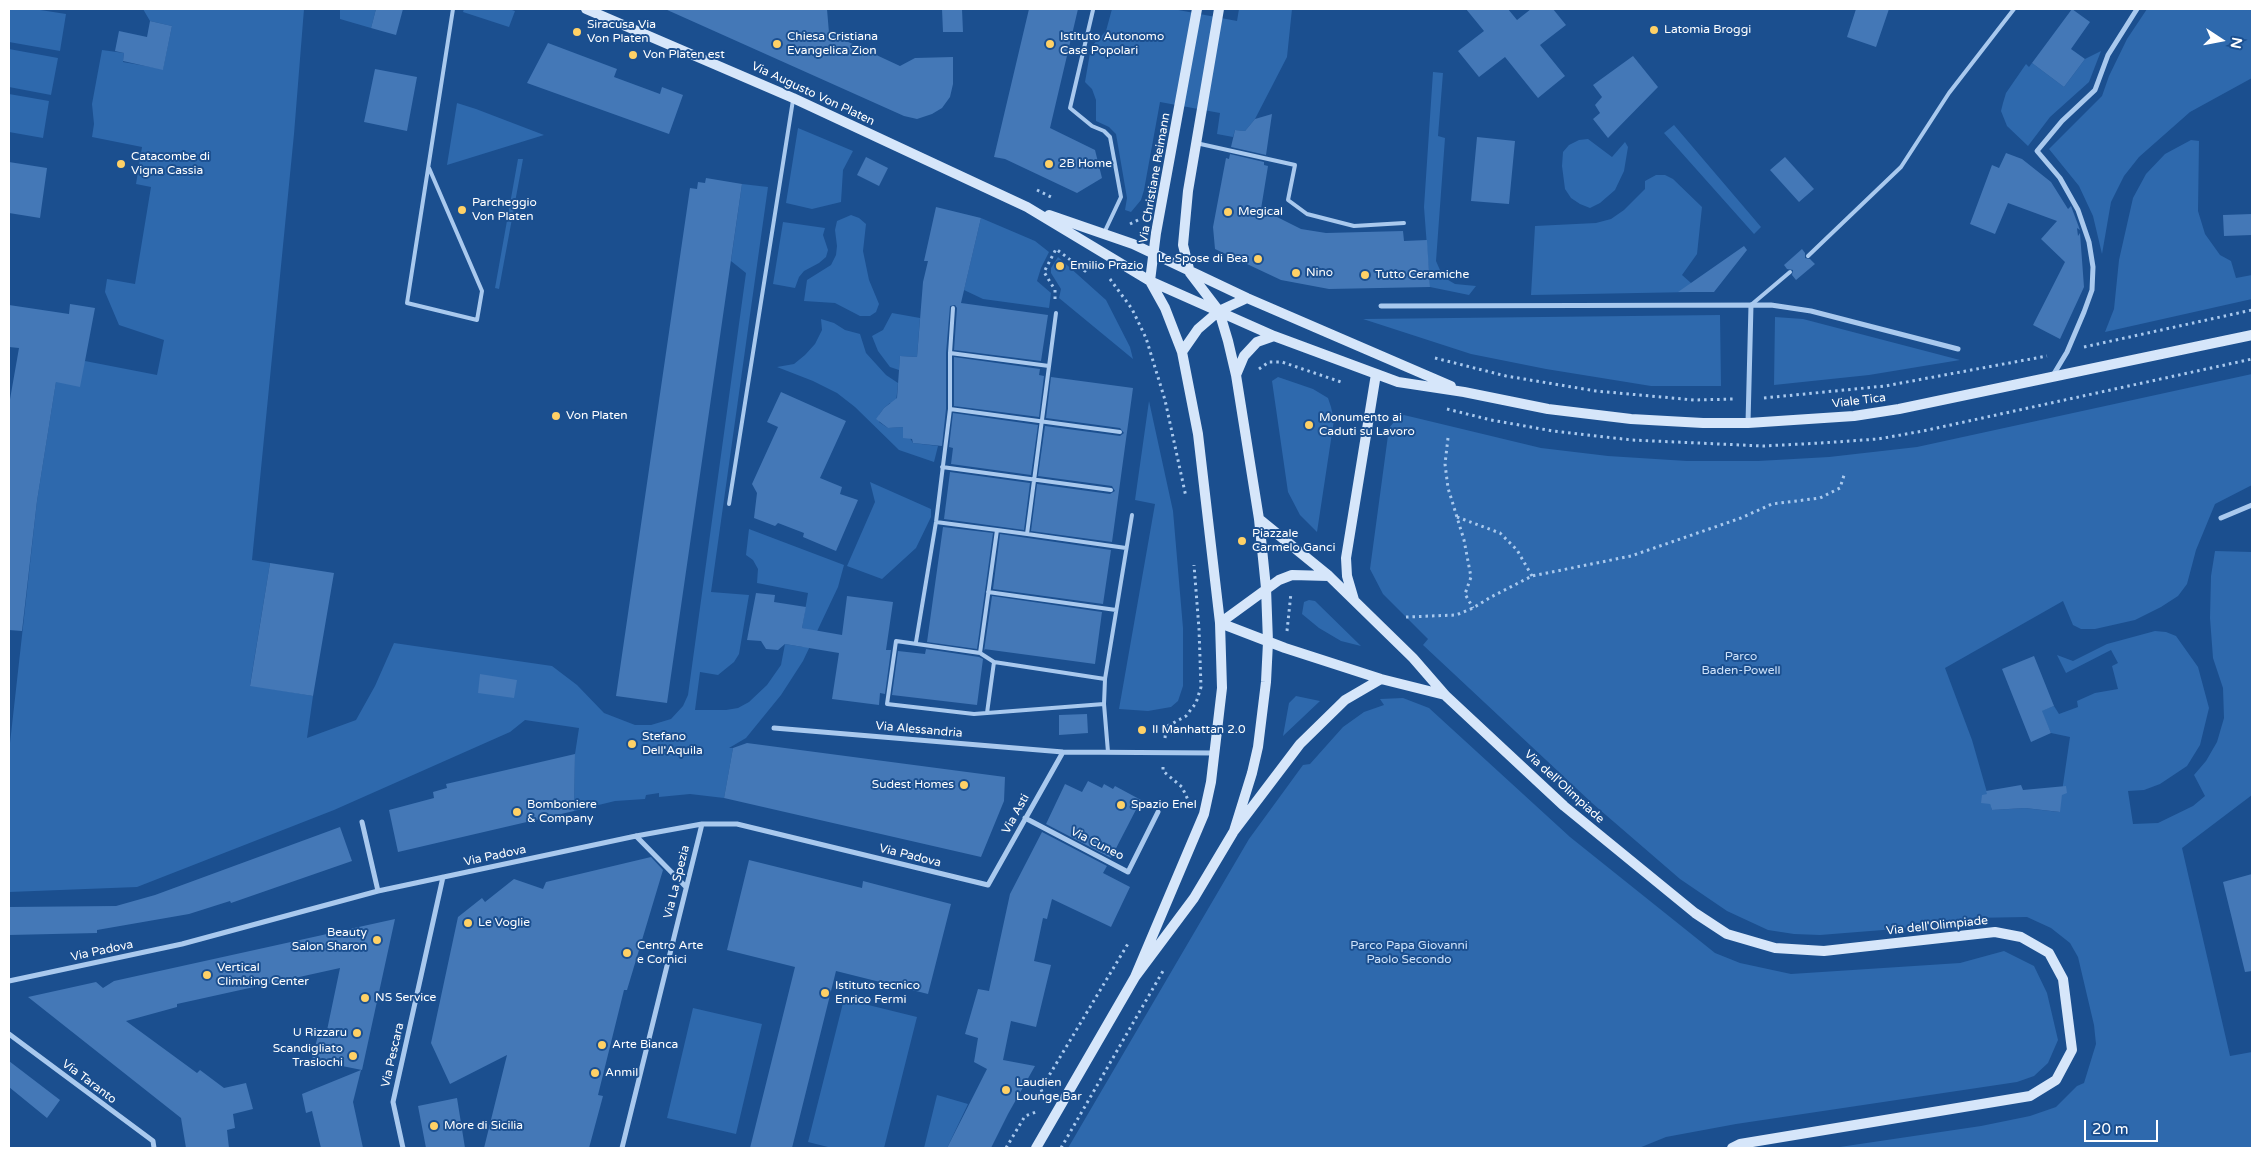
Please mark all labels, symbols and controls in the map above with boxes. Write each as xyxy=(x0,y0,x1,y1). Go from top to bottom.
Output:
north arrow xyxy=(2196,15,2246,65)
place label: Siracusa Via Von Platen xyxy=(587,18,656,46)
place label: Latomia Broggi xyxy=(1664,23,1751,37)
marker: Latomia Broggi xyxy=(1648,24,1660,36)
marker: Siracusa Via Von Platen xyxy=(571,26,583,38)
place label: Chiesa Cristiana Evangelica Zion xyxy=(787,30,878,58)
place label: Istituto Autonomo Case Popolari xyxy=(1060,30,1164,58)
text: N xyxy=(2227,36,2246,50)
marker: Chiesa Cristiana Evangelica Zion xyxy=(771,38,783,50)
marker: Istituto Autonomo Case Popolari xyxy=(1044,38,1056,50)
place label: Von Platen est xyxy=(643,48,725,62)
marker: Von Platen est xyxy=(627,49,639,61)
street label: Via Augusto Von Platen xyxy=(749,59,877,129)
street label: Via Christiane Reimann xyxy=(1136,112,1174,244)
place label: Catacombe di Vigna Cassia xyxy=(131,150,210,178)
place label: 2B Home xyxy=(1059,157,1112,171)
marker: Catacombe di Vigna Cassia xyxy=(115,158,127,170)
marker: 2B Home xyxy=(1043,158,1055,170)
place label: Parcheggio Von Platen xyxy=(472,196,537,224)
marker: Parcheggio Von Platen xyxy=(456,204,468,216)
place label: Megical xyxy=(1238,205,1283,219)
marker: Megical xyxy=(1222,206,1234,218)
place label: Le Spose di Bea xyxy=(1158,252,1248,266)
marker: Le Spose di Bea xyxy=(1252,253,1264,265)
place label: Emilio Prazio xyxy=(1070,259,1144,273)
marker: Emilio Prazio xyxy=(1054,260,1066,272)
place label: Nino xyxy=(1306,266,1333,280)
marker: Nino xyxy=(1290,267,1302,279)
place label: Tutto Ceramiche xyxy=(1375,268,1469,282)
marker: Tutto Ceramiche xyxy=(1359,269,1371,281)
street label: Viale Tica xyxy=(1831,391,1887,411)
place label: Von Platen xyxy=(566,409,628,423)
marker: Von Platen xyxy=(550,410,562,422)
place label: Monumento ai Caduti su Lavoro xyxy=(1319,411,1415,439)
marker: Monumento ai Caduti su Lavoro xyxy=(1303,419,1315,431)
place label: Piazzale Carmelo Ganci xyxy=(1252,527,1335,555)
marker: Piazzale Carmelo Ganci xyxy=(1236,535,1248,547)
park label: Parco Baden-Powell xyxy=(1702,650,1780,678)
street label: Via Alessandria xyxy=(875,719,963,741)
place label: Il Manhattan 2.0 xyxy=(1152,723,1245,737)
marker: Il Manhattan 2.0 xyxy=(1136,724,1148,736)
place label: Stefano Dell'Aquila xyxy=(642,730,703,758)
marker: Stefano Dell'Aquila xyxy=(626,738,638,750)
street label: Via dell'Olimpiade xyxy=(1521,747,1607,827)
place label: Sudest Homes xyxy=(872,778,954,792)
marker: Sudest Homes xyxy=(958,779,970,791)
street label: Via Asti xyxy=(999,792,1033,836)
place label: Bomboniere & Company xyxy=(527,798,597,826)
place label: Spazio Enel xyxy=(1131,798,1197,812)
marker: Spazio Enel xyxy=(1115,799,1127,811)
marker: Bomboniere & Company xyxy=(511,806,523,818)
street label: Via Cuneo xyxy=(1068,824,1126,864)
street label: Via Padova xyxy=(878,841,942,871)
street label: Via Padova xyxy=(463,842,527,870)
street label: Via La Spezia xyxy=(661,844,693,920)
street label: Via dell'Olimpiade xyxy=(1885,913,1989,939)
place label: Le Voglie xyxy=(478,916,530,930)
marker: Le Voglie xyxy=(462,917,474,929)
place label: Beauty Salon Sharon xyxy=(292,926,367,954)
marker: Beauty Salon Sharon xyxy=(371,934,383,946)
street label: Via Padova xyxy=(70,937,134,965)
place label: Centro Arte e Cornici xyxy=(637,939,703,967)
park label: Parco Papa Giovanni Paolo Secondo xyxy=(1350,939,1468,967)
marker: Centro Arte e Cornici xyxy=(621,947,633,959)
place label: Vertical Climbing Center xyxy=(217,961,309,989)
marker: Vertical Climbing Center xyxy=(201,969,213,981)
place label: Istituto tecnico Enrico Fermi xyxy=(835,979,920,1007)
marker: Istituto tecnico Enrico Fermi xyxy=(819,987,831,999)
place label: NS Service xyxy=(375,991,436,1005)
marker: NS Service xyxy=(359,992,371,1004)
street label: Via Pescara xyxy=(379,1021,407,1089)
place label: U Rizzaru xyxy=(293,1026,347,1040)
marker: U Rizzaru xyxy=(351,1027,363,1039)
place label: Arte Bianca xyxy=(612,1038,678,1052)
marker: Arte Bianca xyxy=(596,1039,608,1051)
place label: Scandigliato Traslochi xyxy=(273,1042,343,1070)
marker: Scandigliato Traslochi xyxy=(347,1050,359,1062)
street label: Via Taranto xyxy=(59,1057,119,1107)
place label: Anmil xyxy=(605,1066,638,1080)
marker: Anmil xyxy=(589,1067,601,1079)
place label: Laudien Lounge Bar xyxy=(1016,1076,1082,1104)
marker: Laudien Lounge Bar xyxy=(1000,1084,1012,1096)
scale bar xyxy=(2086,1110,2160,1142)
place label: More di Sicilia xyxy=(444,1119,523,1133)
marker: More di Sicilia xyxy=(428,1120,440,1132)
text: 20 m xyxy=(2092,1120,2129,1138)

